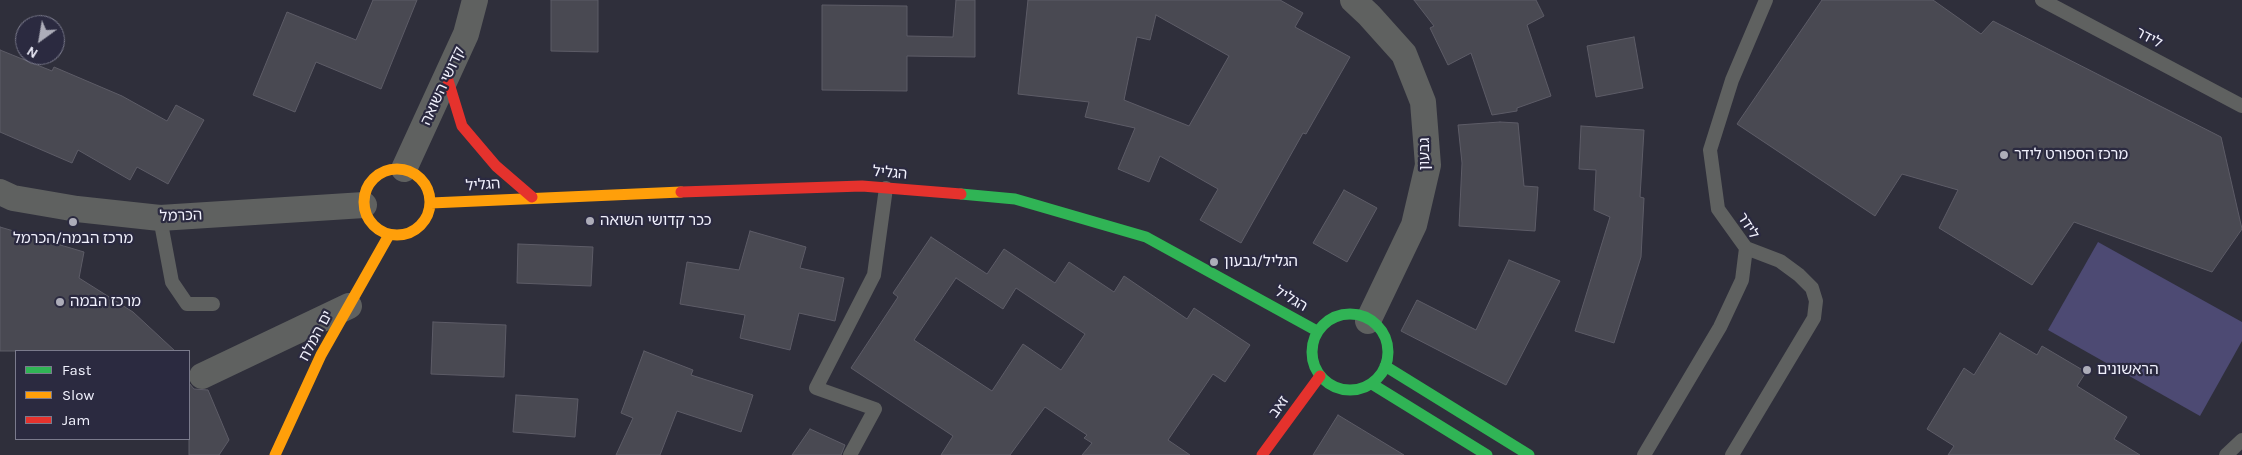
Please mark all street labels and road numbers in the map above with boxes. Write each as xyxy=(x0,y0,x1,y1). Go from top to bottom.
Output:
street label: לידר xyxy=(2133,24,2165,52)
street label: קדושי השואה xyxy=(417,44,469,128)
street label: גבעון xyxy=(1416,138,1434,170)
street label: הגליל xyxy=(872,163,908,183)
street label: הגליל xyxy=(465,175,501,195)
street label: הכרמל xyxy=(159,206,203,226)
street label: לידר xyxy=(1733,209,1763,243)
street label: הגליל xyxy=(1271,282,1311,316)
street label: ים המלח xyxy=(295,308,337,364)
street label: זאב xyxy=(1265,392,1293,422)

